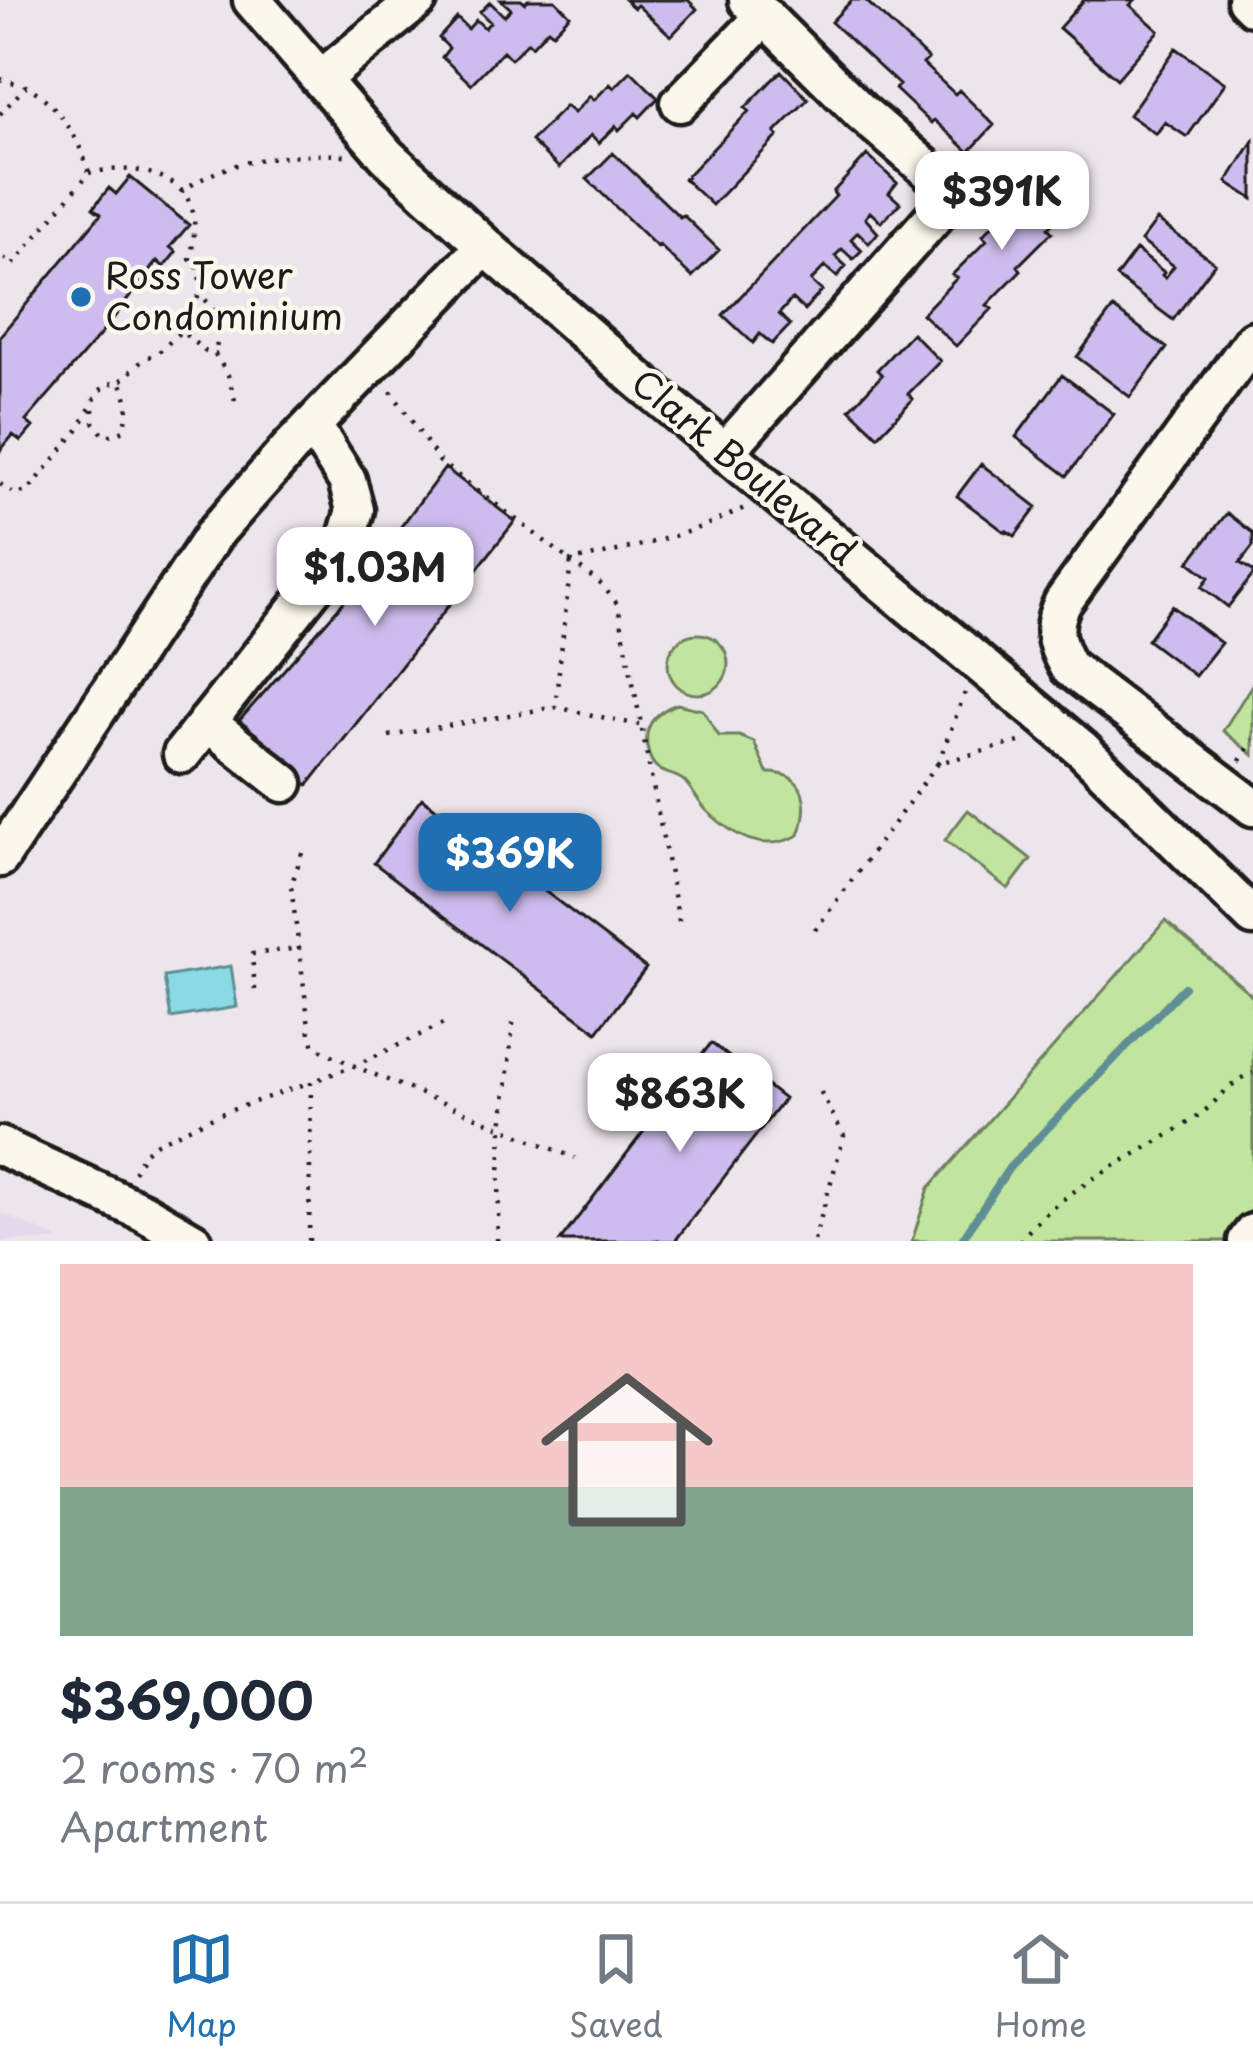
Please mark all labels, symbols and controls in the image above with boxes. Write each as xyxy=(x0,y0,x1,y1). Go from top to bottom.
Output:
pin: $391K xyxy=(918,151,1086,253)
text: $391K xyxy=(942,160,1062,219)
place label: Ross Tower Condominium xyxy=(105,247,343,342)
marker: Ross Tower Condominium xyxy=(68,284,94,310)
street label: Clark Boulevard xyxy=(621,355,870,576)
pin: $1.03M xyxy=(277,527,473,629)
text: $1.03M xyxy=(304,536,446,595)
pin: $369K xyxy=(426,813,594,915)
text: $369K xyxy=(446,822,574,881)
pin: $863K xyxy=(596,1053,764,1155)
text: $863K xyxy=(615,1062,745,1121)
icon: home xyxy=(519,1342,735,1558)
text: $369,000 xyxy=(60,1660,314,1737)
text: 2 rooms · 70 m² xyxy=(60,1737,369,1796)
text: Apartment xyxy=(60,1796,268,1855)
tab: Map xyxy=(166,1926,237,2048)
tab: Saved xyxy=(569,1926,663,2048)
tab: Home xyxy=(995,1926,1087,2048)

